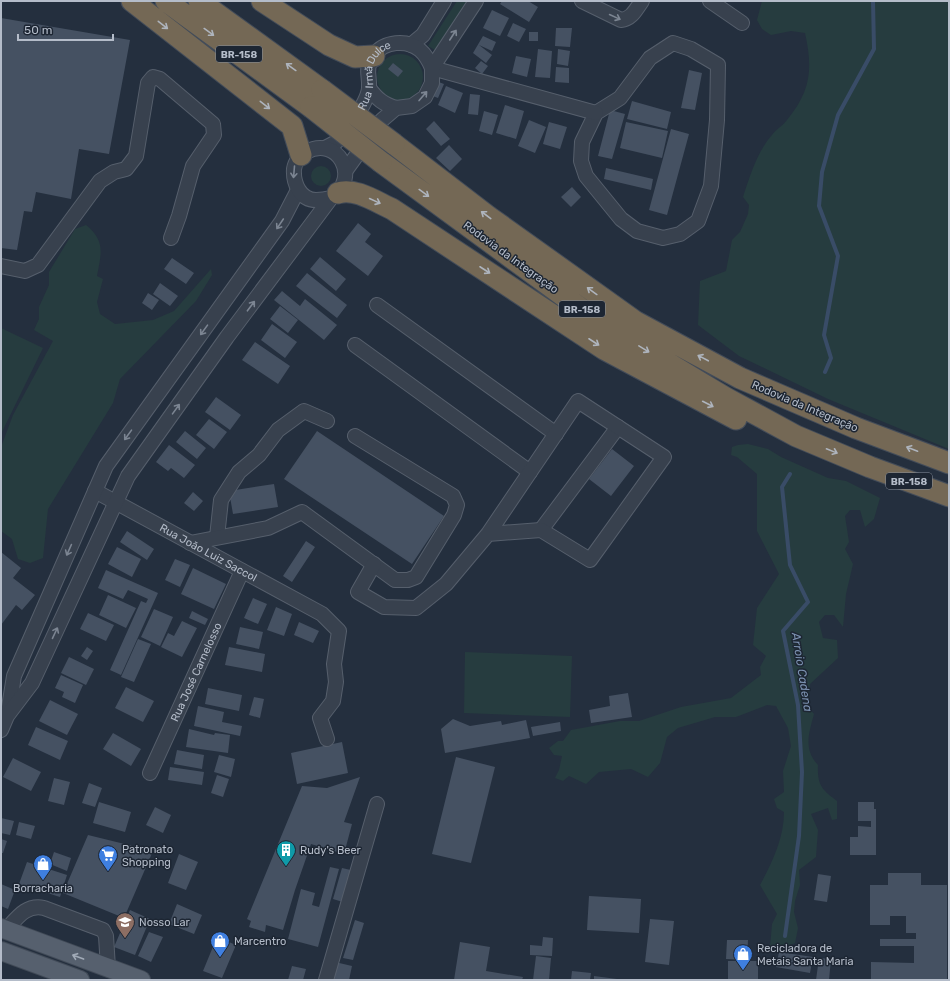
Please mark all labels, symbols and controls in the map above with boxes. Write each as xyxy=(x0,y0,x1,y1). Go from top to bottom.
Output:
one-way arrow xyxy=(609,14,621,21)
scale bar xyxy=(18,16,113,42)
one-way arrow xyxy=(157,21,168,29)
text: 50 m xyxy=(24,23,52,37)
one-way arrow xyxy=(203,28,214,36)
one-way arrow xyxy=(449,30,457,41)
street label: Rua Irmã Dulce xyxy=(355,38,393,113)
road number: BR-158 xyxy=(216,46,262,62)
one-way arrow xyxy=(285,63,296,71)
one-way arrow xyxy=(419,91,428,101)
one-way arrow xyxy=(260,100,271,109)
one-way arrow xyxy=(291,165,298,178)
one-way arrow xyxy=(418,189,429,197)
one-way arrow xyxy=(369,198,381,205)
one-way arrow xyxy=(481,211,492,219)
one-way arrow xyxy=(276,218,284,229)
street label: Rodovia da Integração xyxy=(461,219,561,296)
one-way arrow xyxy=(479,267,491,275)
one-way arrow xyxy=(586,287,597,295)
one-way arrow xyxy=(247,301,255,312)
road number: BR-158 xyxy=(559,301,605,317)
one-way arrow xyxy=(200,324,208,335)
one-way arrow xyxy=(588,338,599,346)
one-way arrow xyxy=(638,345,650,353)
one-way arrow xyxy=(697,354,709,362)
street label: Rodovia da Integração xyxy=(750,378,860,435)
one-way arrow xyxy=(701,401,713,409)
one-way arrow xyxy=(172,403,181,414)
one-way arrow xyxy=(124,430,132,441)
one-way arrow xyxy=(907,444,919,452)
one-way arrow xyxy=(826,448,838,455)
road number: BR-158 xyxy=(886,473,932,489)
street label: Rua João Luiz Saccol xyxy=(157,521,259,585)
one-way arrow xyxy=(65,544,73,556)
street label: Rua José Carnelosso xyxy=(168,621,225,724)
one-way arrow xyxy=(52,627,59,639)
water label: Arroio Cadena xyxy=(789,630,815,713)
building icon: Rudy's Beer xyxy=(275,839,297,867)
place label: Patronato Shopping xyxy=(122,843,173,869)
supermarket icon: Patronato Shopping xyxy=(97,844,119,872)
place label: Rudy's Beer xyxy=(300,844,362,857)
shop icon: Borracharia xyxy=(32,853,54,881)
place label: Borracharia xyxy=(13,882,73,895)
school or university icon: Nosso Lar xyxy=(114,911,136,939)
place label: Nosso Lar xyxy=(139,916,190,929)
shop icon: Marcentro xyxy=(209,930,231,958)
place label: Marcentro xyxy=(234,935,286,948)
place label: Recicladora de Metais Santa Maria xyxy=(757,942,854,968)
shop icon: Recicladora de Metais Santa Maria xyxy=(732,943,754,971)
one-way arrow xyxy=(72,952,84,960)

